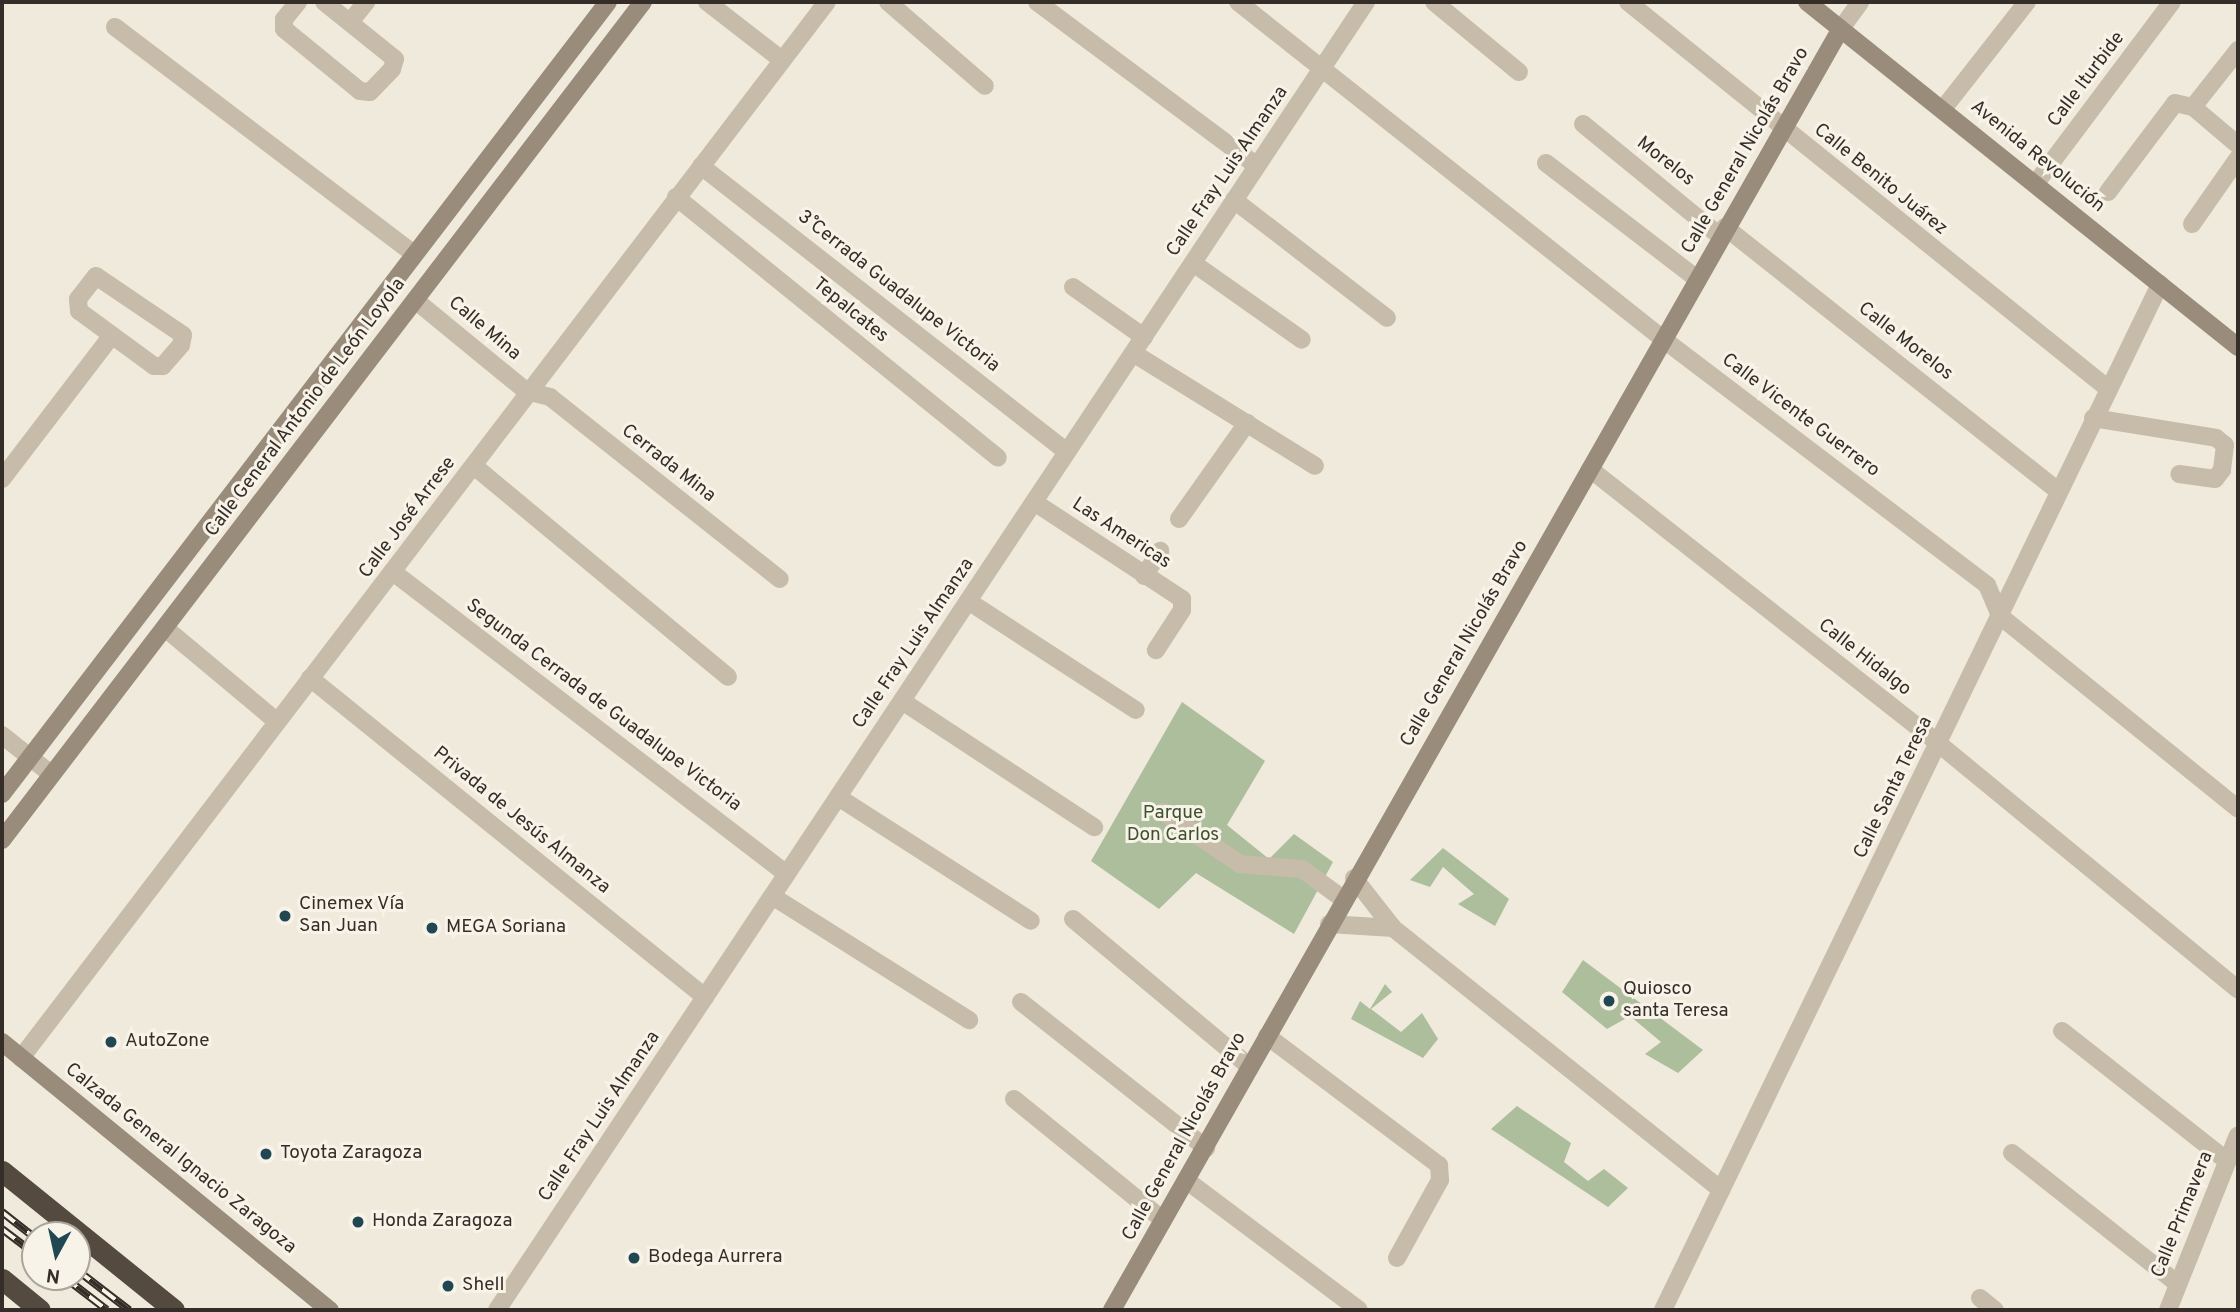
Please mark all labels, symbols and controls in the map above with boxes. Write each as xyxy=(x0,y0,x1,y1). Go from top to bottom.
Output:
street label: Calle Iturbide xyxy=(2044,28,2130,132)
street label: Calle General Nicolás Bravo xyxy=(1677,44,1815,258)
street label: Calle Fray Luis Almanza xyxy=(1162,82,1294,262)
street label: Avenida Revolución xyxy=(1965,96,2109,218)
street label: Calle Benito Juárez xyxy=(1809,119,1951,241)
street label: Morelos xyxy=(1631,132,1699,192)
street label: 3˚ Cerrada Guadalupe Victoria xyxy=(792,206,1004,378)
street label: Calle General Antonio de León Loyola xyxy=(201,274,411,542)
street label: Tepalcates xyxy=(808,274,892,348)
street label: Calle Mina xyxy=(443,292,525,366)
street label: Calle Morelos xyxy=(1853,298,1957,386)
street label: Calle Vicente Guerrero xyxy=(1716,349,1884,483)
street label: Cerrada Mina xyxy=(616,420,720,508)
street label: Calle José Arrese xyxy=(355,452,461,584)
street label: Las Americas xyxy=(1067,493,1175,575)
street label: Calle General Nicolás Bravo xyxy=(1396,537,1534,751)
street label: Calle Fray Luis Almanza xyxy=(848,554,980,734)
street label: Segunda Cerrada de Guadalupe Victoria xyxy=(461,595,745,817)
street label: Calle Hidalgo xyxy=(1813,615,1915,701)
street label: Calle Santa Teresa xyxy=(1850,713,1938,863)
street label: Privada de Jesús Almanza xyxy=(428,742,614,900)
park label: Parque Don Carlos xyxy=(1127,803,1219,847)
place label: Cinemex Vía San Juan xyxy=(299,894,405,938)
marker: Cinemex Vía San Juan xyxy=(277,908,293,924)
place label: MEGA Soriana xyxy=(446,917,567,939)
marker: MEGA Soriana xyxy=(424,920,440,936)
place label: Quiosco santa Teresa xyxy=(1623,979,1729,1023)
marker: Quiosco santa Teresa xyxy=(1601,993,1617,1009)
street label: Calle Fray Luis Almanza xyxy=(534,1027,666,1207)
street label: Calle General Nicolás Bravo xyxy=(1118,1029,1252,1245)
place label: AutoZone xyxy=(125,1031,209,1053)
marker: AutoZone xyxy=(103,1034,119,1050)
street label: Calzada General Ignacio Zaragoza xyxy=(60,1059,300,1259)
place label: Toyota Zaragoza xyxy=(280,1143,422,1165)
marker: Toyota Zaragoza xyxy=(258,1146,274,1162)
street label: Calle Primavera xyxy=(2147,1149,2219,1281)
place label: Honda Zaragoza xyxy=(372,1211,512,1233)
marker: Honda Zaragoza xyxy=(350,1214,366,1230)
north arrow xyxy=(21,1221,91,1291)
place label: Bodega Aurrera xyxy=(648,1247,783,1269)
marker: Bodega Aurrera xyxy=(626,1250,642,1266)
text: N xyxy=(45,1262,62,1288)
place label: Shell xyxy=(462,1275,505,1297)
marker: Shell xyxy=(440,1278,456,1294)

